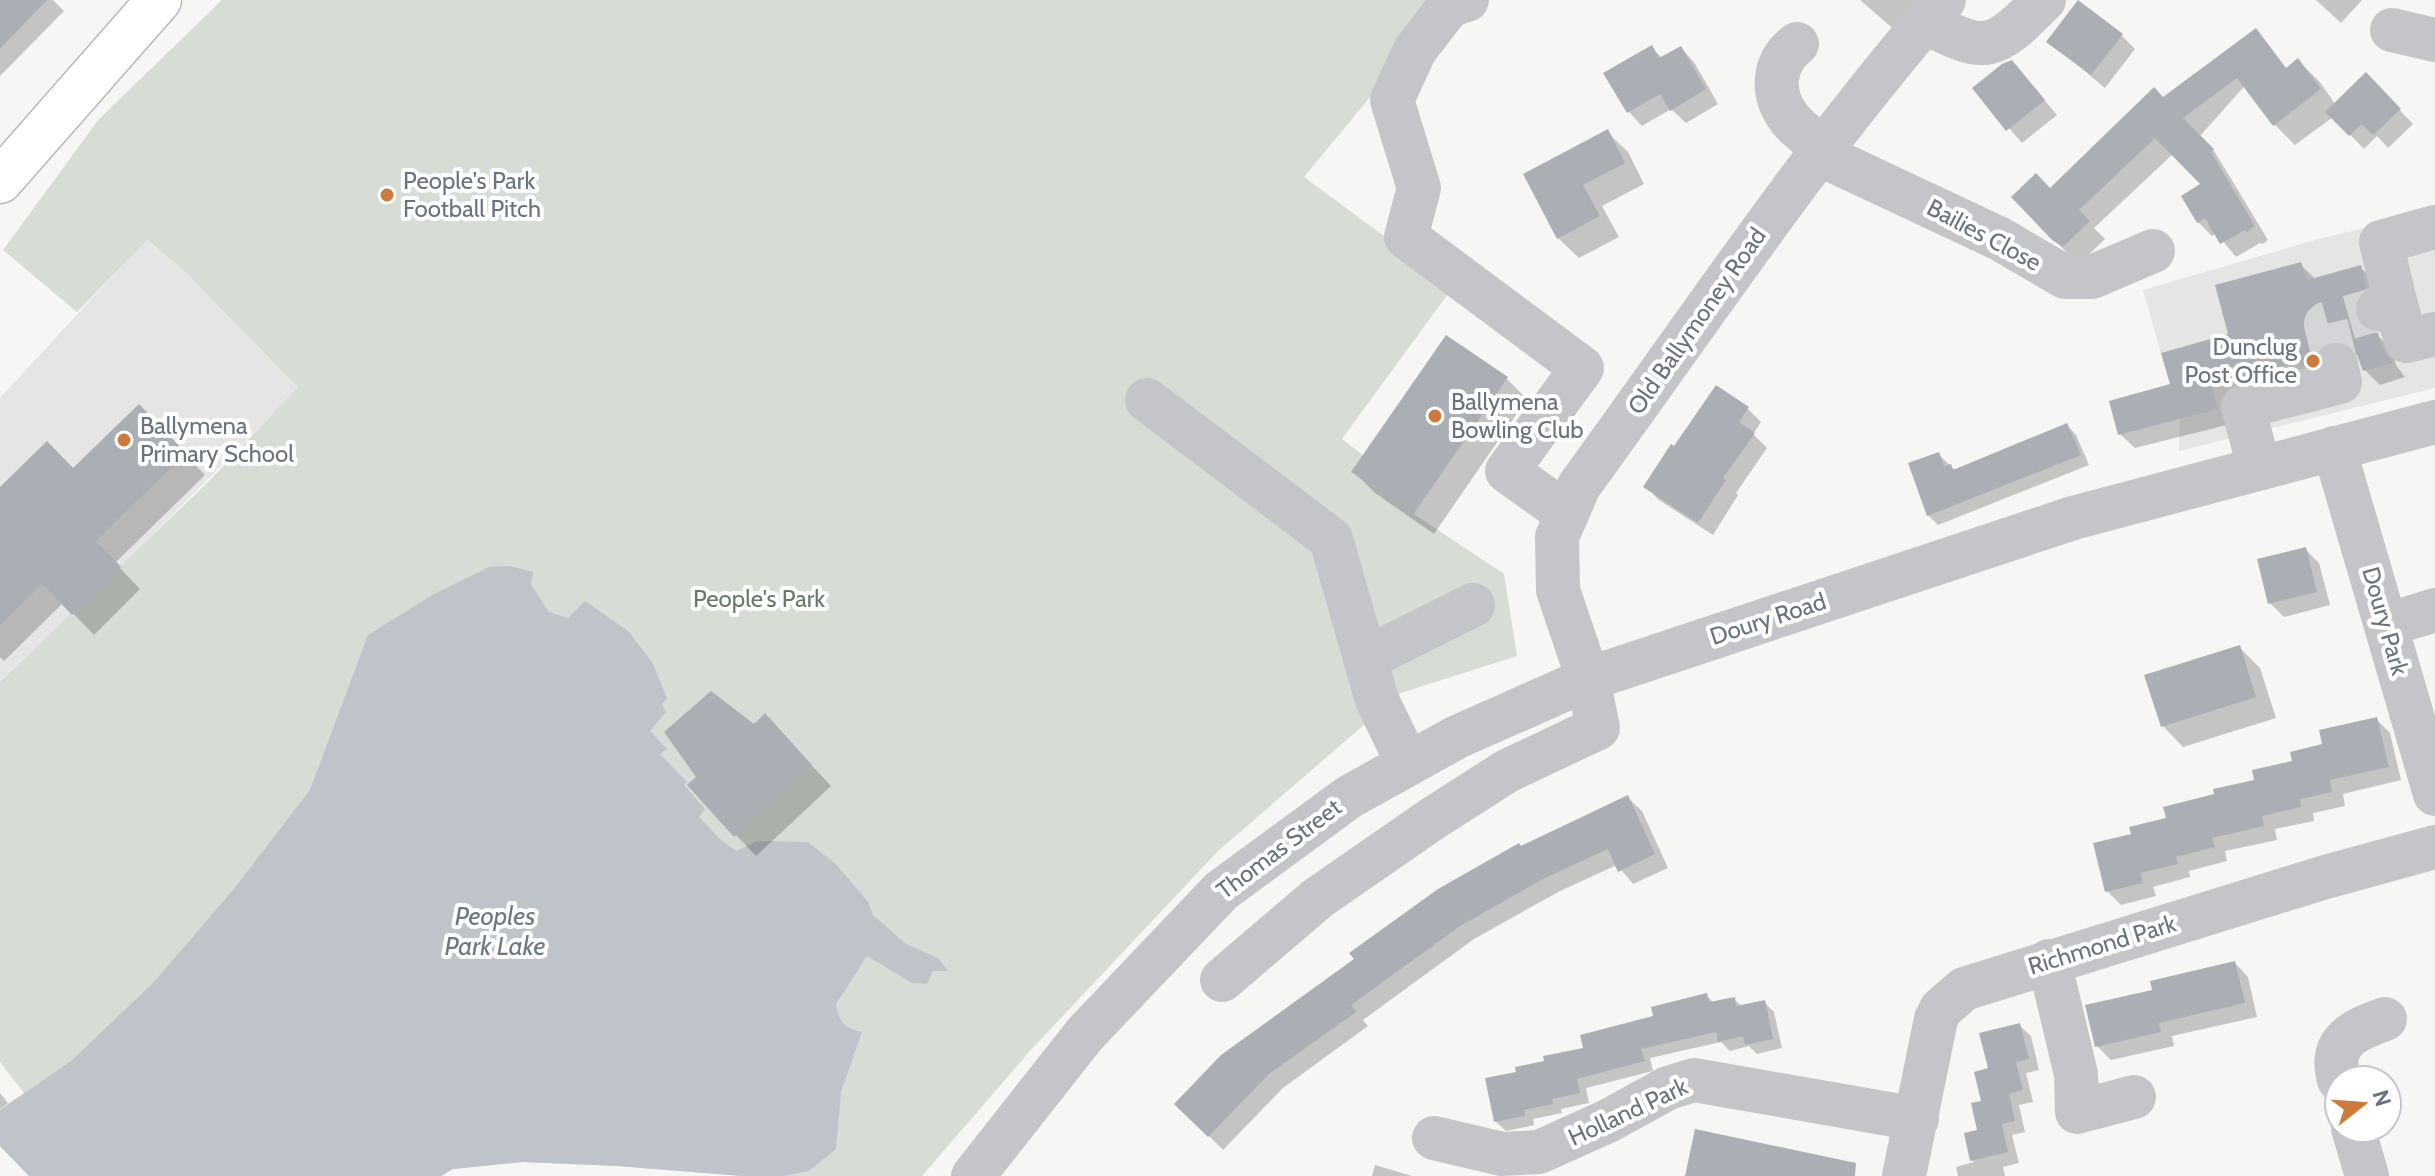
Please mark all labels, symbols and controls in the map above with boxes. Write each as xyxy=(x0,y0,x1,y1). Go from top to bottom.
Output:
place label: People's Park Football Pitch xyxy=(403,166,541,223)
marker: People's Park Football Pitch xyxy=(378,186,396,204)
street label: Bailies Close xyxy=(1922,192,2046,277)
street label: Old Ballymoney Road xyxy=(1621,222,1772,420)
place label: Dunclug Post Office xyxy=(2185,332,2298,389)
marker: Dunclug Post Office xyxy=(2304,352,2322,370)
place label: Ballymena Bowling Club xyxy=(1451,387,1584,444)
marker: Ballymena Bowling Club xyxy=(1426,407,1444,425)
place label: Ballymena Primary School xyxy=(140,411,294,468)
marker: Ballymena Primary School xyxy=(115,431,133,449)
street label: Doury Park xyxy=(2356,563,2415,679)
park label: People's Park xyxy=(693,584,825,613)
street label: Doury Road xyxy=(1706,586,1830,651)
street label: Thomas Street xyxy=(1211,792,1347,905)
water label: Peoples Park Lake xyxy=(445,900,546,962)
street label: Richmond Park xyxy=(2024,908,2179,981)
north arrow xyxy=(2323,1064,2403,1144)
street label: Holland Park xyxy=(1564,1071,1692,1152)
text: N xyxy=(2366,1087,2397,1110)

